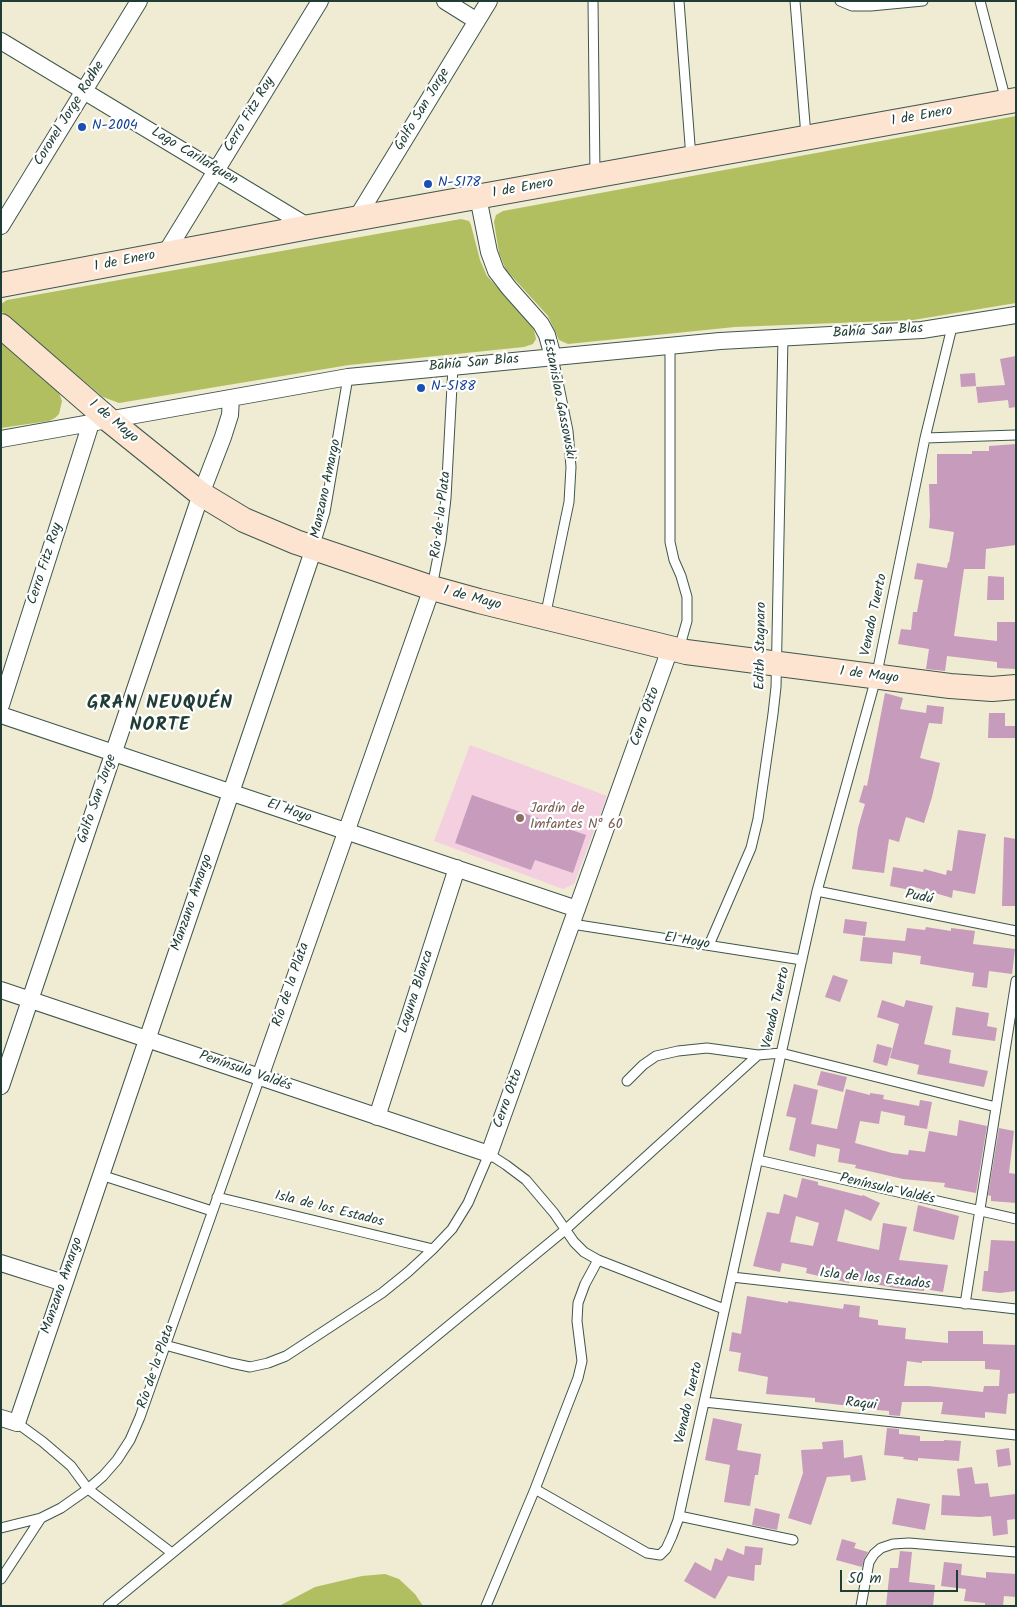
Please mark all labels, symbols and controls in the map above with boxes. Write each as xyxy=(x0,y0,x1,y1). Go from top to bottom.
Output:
street label: Coronel Jorge Rodhe xyxy=(31,59,109,169)
street label: Golfo San Jorge xyxy=(392,66,454,154)
street label: Cerro Fitz Roy xyxy=(221,74,279,156)
street label: 1 de Enero xyxy=(890,103,954,131)
place label: N-2004 xyxy=(92,119,138,135)
marker: N-2004 xyxy=(76,121,88,133)
street label: Lago Carilafquen xyxy=(148,125,240,189)
street label: 1 de Enero xyxy=(491,175,555,203)
place label: N-5178 xyxy=(438,176,481,192)
marker: N-5178 xyxy=(422,178,434,190)
street label: 1 de Enero xyxy=(93,248,157,276)
street label: Bahía San Blas xyxy=(832,321,924,343)
street label: Estanislao Gassowski xyxy=(538,337,578,461)
street label: Bahía San Blas xyxy=(428,352,520,376)
place label: N-5188 xyxy=(431,380,476,396)
marker: N-5188 xyxy=(415,382,427,394)
street label: 1 de Mayo xyxy=(85,396,141,448)
street label: Manzano Amargo xyxy=(308,438,346,540)
street label: Río de la Plata xyxy=(428,471,456,559)
street label: Cerro Fitz Roy xyxy=(25,521,67,607)
street label: Venado Tuerto xyxy=(858,572,892,658)
street label: 1 de Mayo xyxy=(441,583,503,615)
street label: Edith Stagnaro xyxy=(753,602,771,690)
street label: 1 de Mayo xyxy=(838,664,900,688)
street label: Cerro Otto xyxy=(628,685,664,749)
district label: GRAN NEUQUÉN NORTE xyxy=(85,694,235,738)
street label: Golfo San Jorge xyxy=(75,752,121,846)
street label: El Hoyo xyxy=(265,797,313,827)
place label: Jardín de Imfantes N° 60 xyxy=(530,802,623,834)
marker: Jardín de Imfantes N° 60 xyxy=(514,812,526,824)
street label: Manzano Amargo xyxy=(169,852,217,954)
street label: Pudú xyxy=(904,887,934,909)
street label: El Hoyo xyxy=(663,930,711,954)
street label: Río de la Plata xyxy=(270,941,314,1029)
street label: Laguna Blanca xyxy=(396,948,438,1036)
street label: Venado Tuerto xyxy=(759,965,795,1051)
street label: Península Valdés xyxy=(196,1048,294,1096)
street label: Cerro Otto xyxy=(491,1067,527,1131)
street label: Península Valdés xyxy=(838,1171,936,1209)
street label: Isla de los Estados xyxy=(273,1188,385,1232)
street label: Manzano Amargo xyxy=(39,1235,87,1337)
street label: Isla de los Estados xyxy=(819,1266,931,1294)
street label: Río de la Plata xyxy=(135,1323,179,1411)
street label: Venado Tuerto xyxy=(672,1360,708,1446)
street label: Raqui xyxy=(844,1395,878,1415)
scale bar xyxy=(842,1560,960,1592)
text: 50 m xyxy=(848,1567,882,1591)

